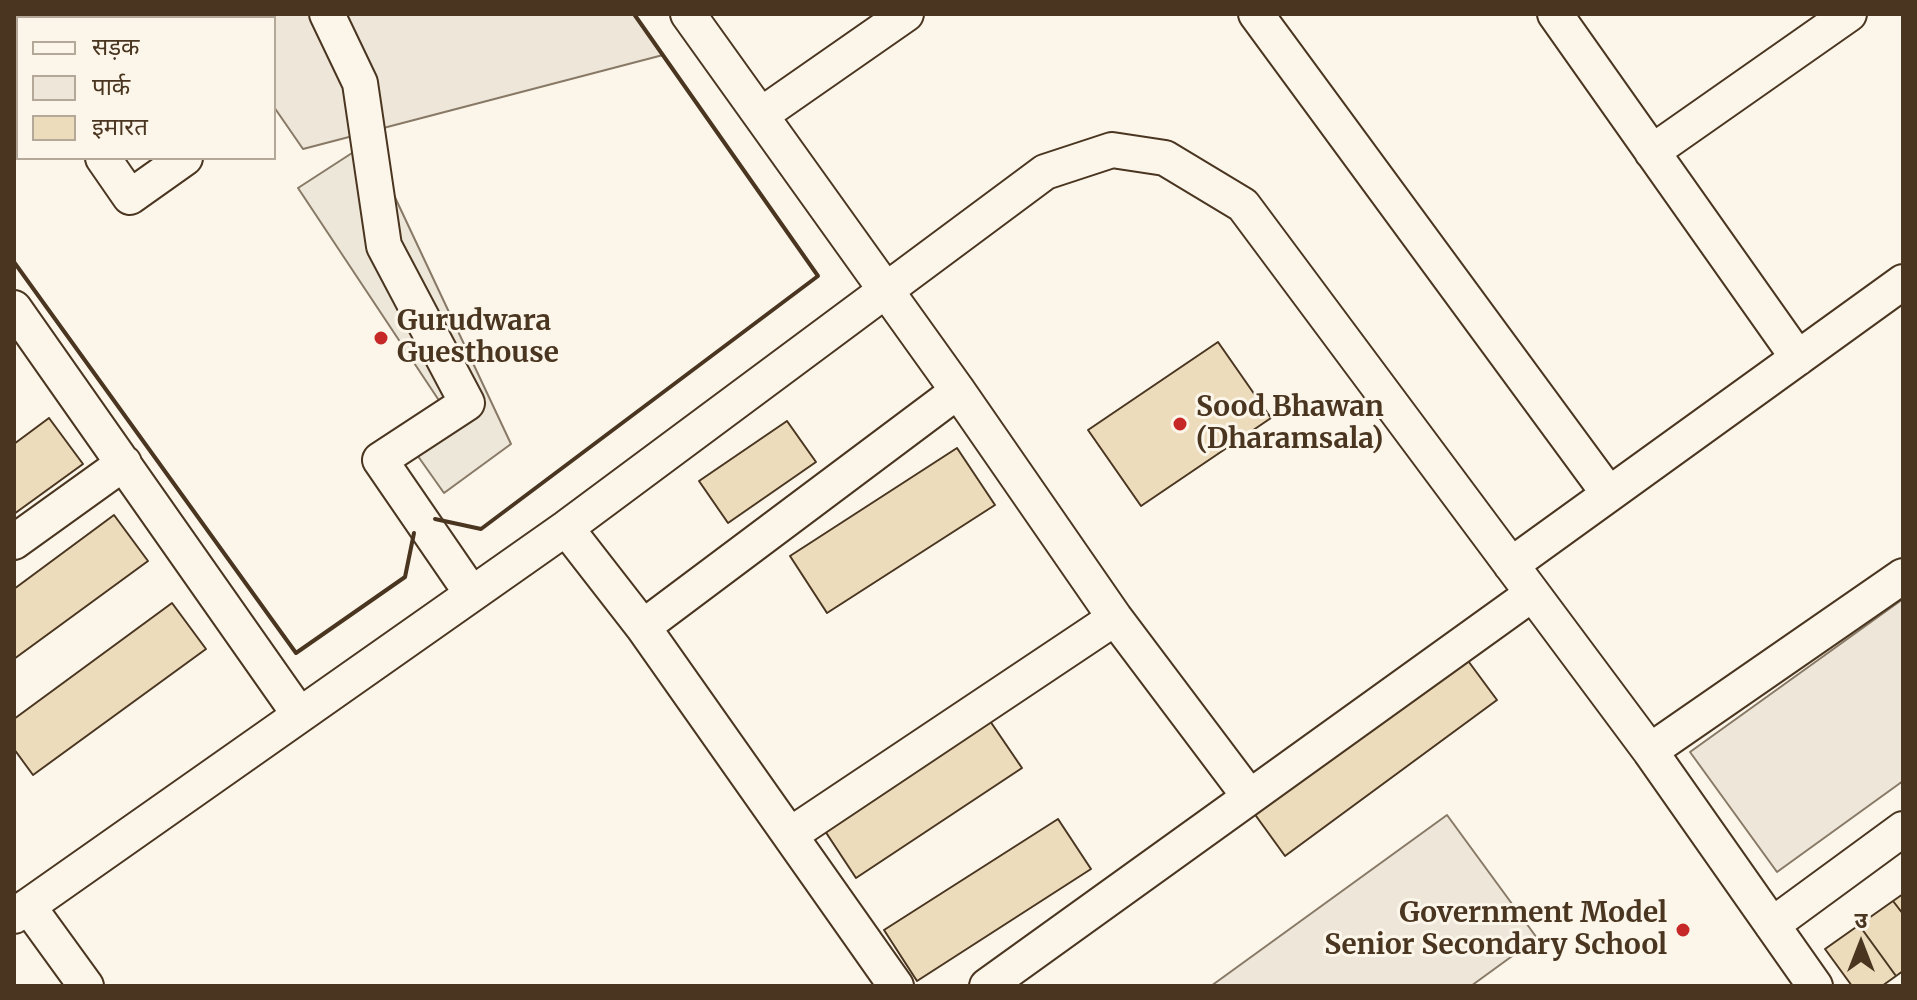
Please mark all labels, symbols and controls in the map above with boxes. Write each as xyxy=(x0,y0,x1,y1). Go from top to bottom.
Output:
legend xyxy=(16,16,276,160)
text: सड़क xyxy=(92,31,140,62)
text: पार्क xyxy=(92,71,130,102)
text: इमारत xyxy=(92,111,148,142)
place label: Gurudwara Guesthouse xyxy=(397,305,559,371)
marker: Gurudwara Guesthouse xyxy=(372,329,390,347)
place label: Sood Bhawan (Dharamsala) xyxy=(1196,391,1384,457)
marker: Sood Bhawan (Dharamsala) xyxy=(1171,415,1189,433)
place label: Government Model Senior Secondary School xyxy=(1324,897,1667,963)
north arrow xyxy=(1821,904,1901,984)
text: उ xyxy=(1855,906,1867,934)
marker: Government Model Senior Secondary School xyxy=(1674,921,1692,939)

